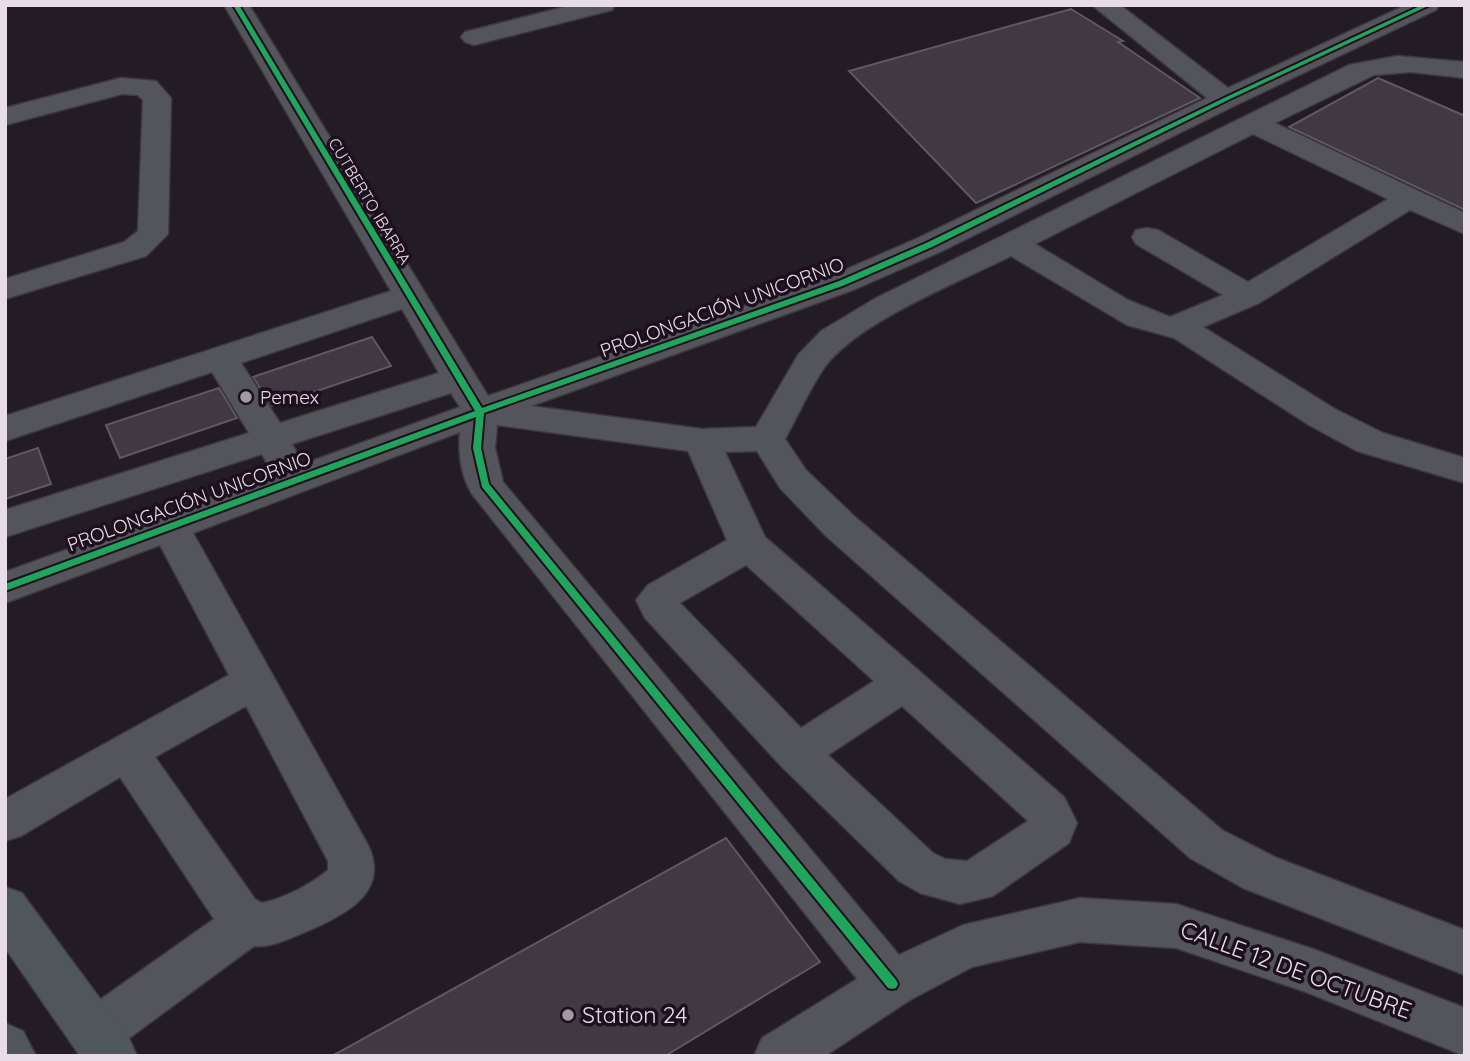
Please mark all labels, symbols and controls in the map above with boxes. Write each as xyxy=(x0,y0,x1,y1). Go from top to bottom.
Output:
street label: CUTBERTO IBARRA xyxy=(324,134,416,268)
street label: PROLONGACIÓN UNICORNIO xyxy=(597,252,847,362)
place label: Pemex xyxy=(260,385,319,409)
marker: Pemex xyxy=(238,389,254,405)
street label: PROLONGACIÓN UNICORNIO xyxy=(64,446,314,556)
street label: CALLE 12 DE OCTUBRE xyxy=(1177,914,1416,1025)
place label: Station 24 xyxy=(582,1000,687,1029)
marker: Station 24 xyxy=(560,1007,576,1023)

